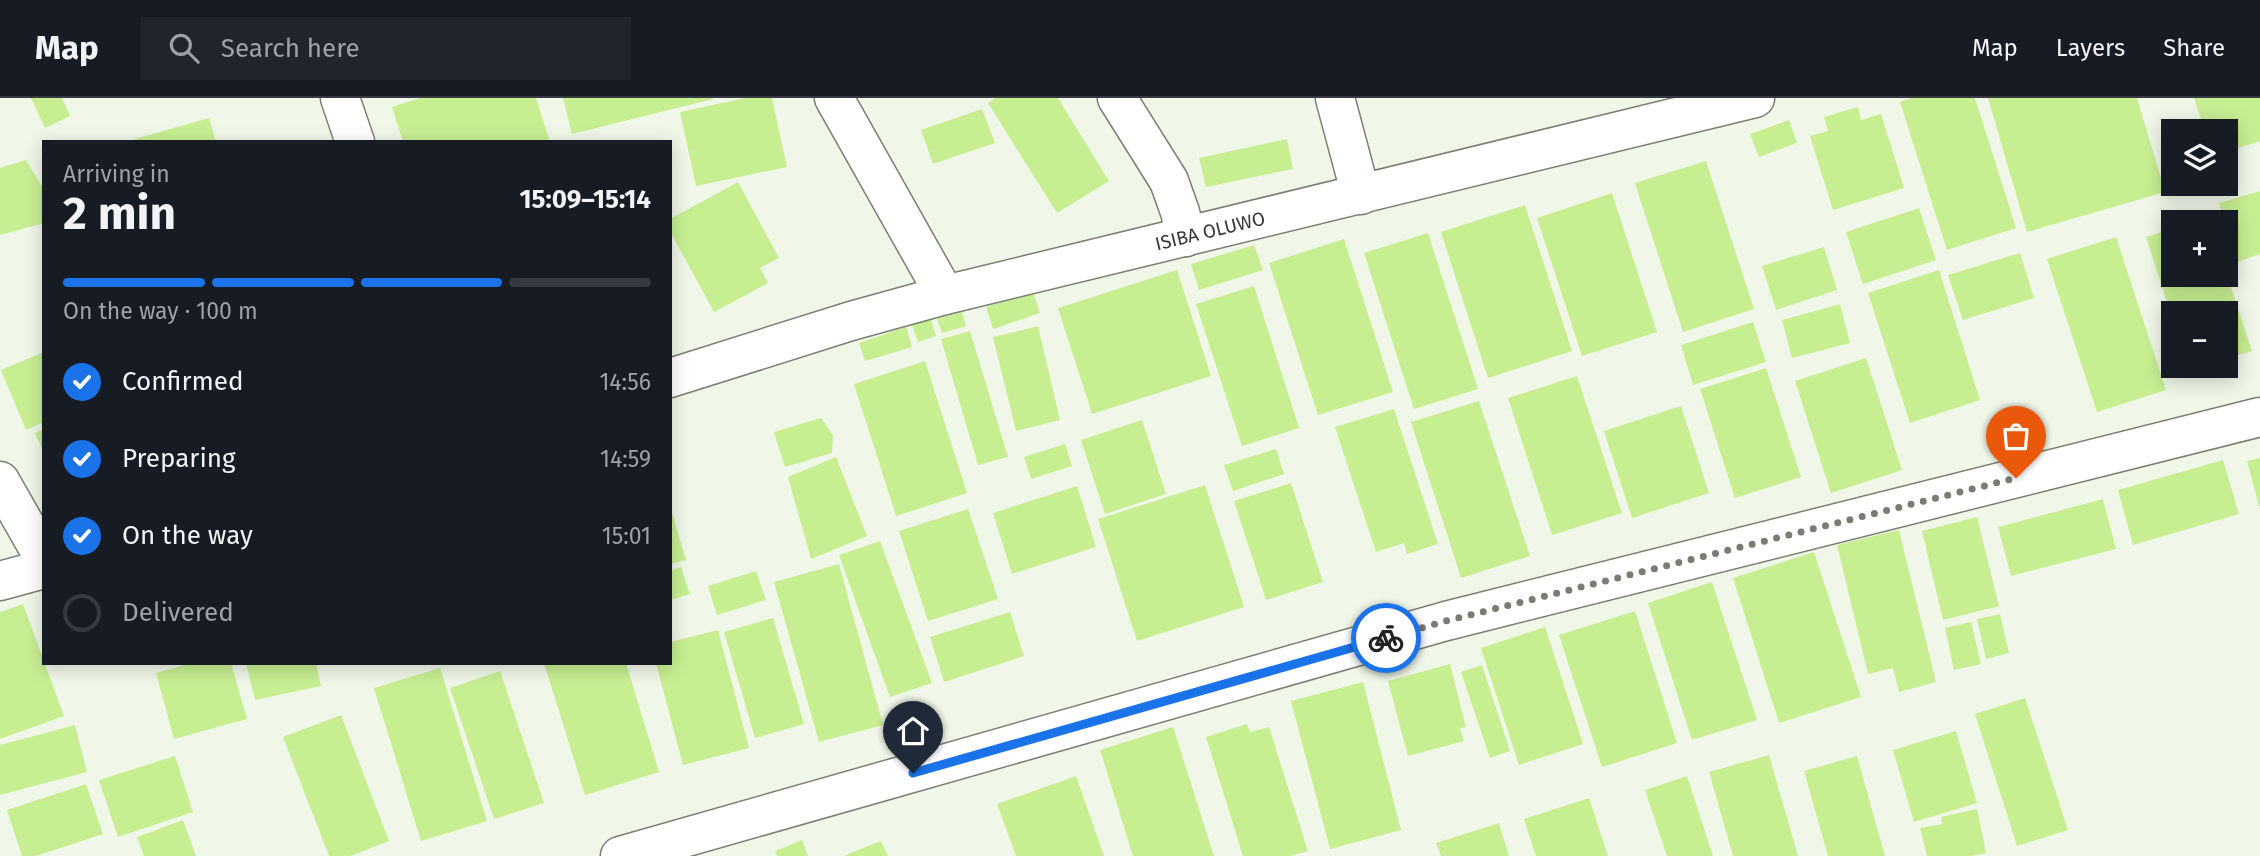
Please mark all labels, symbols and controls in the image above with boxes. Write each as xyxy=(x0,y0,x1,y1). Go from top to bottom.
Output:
search box xyxy=(141,17,631,80)
text: Map xyxy=(35,28,99,68)
icon: search xyxy=(165,29,203,67)
text: Search here xyxy=(221,33,360,64)
text: Map xyxy=(1972,34,2018,62)
text: Layers xyxy=(2056,34,2125,62)
text: Share xyxy=(2163,34,2225,62)
map controls xyxy=(2161,119,2238,378)
button: layers xyxy=(2161,119,2238,196)
text: Arriving in xyxy=(63,160,170,188)
text: 15:09–15:14 xyxy=(519,184,651,215)
text: 2 min xyxy=(63,186,176,241)
street label: ISIBA OLUWO xyxy=(1153,207,1268,256)
button: + xyxy=(2161,210,2238,287)
text: On the way · 100 m xyxy=(63,297,258,325)
button: − xyxy=(2161,301,2238,378)
icon: check xyxy=(63,363,101,401)
text: Confirmed xyxy=(122,366,243,397)
text: 14:56 xyxy=(599,368,651,396)
pin xyxy=(1986,406,2046,478)
icon: bag xyxy=(1997,417,2035,455)
icon: check xyxy=(63,440,101,478)
text: Preparing xyxy=(122,443,235,474)
text: 14:59 xyxy=(600,445,651,473)
icon: check xyxy=(63,517,101,555)
text: On the way xyxy=(122,520,253,551)
text: 15:01 xyxy=(602,522,651,550)
text: Delivered xyxy=(122,597,234,628)
courier xyxy=(1351,603,1421,673)
icon: bike xyxy=(1367,619,1405,657)
pin xyxy=(883,701,943,773)
icon: home xyxy=(894,712,932,750)

